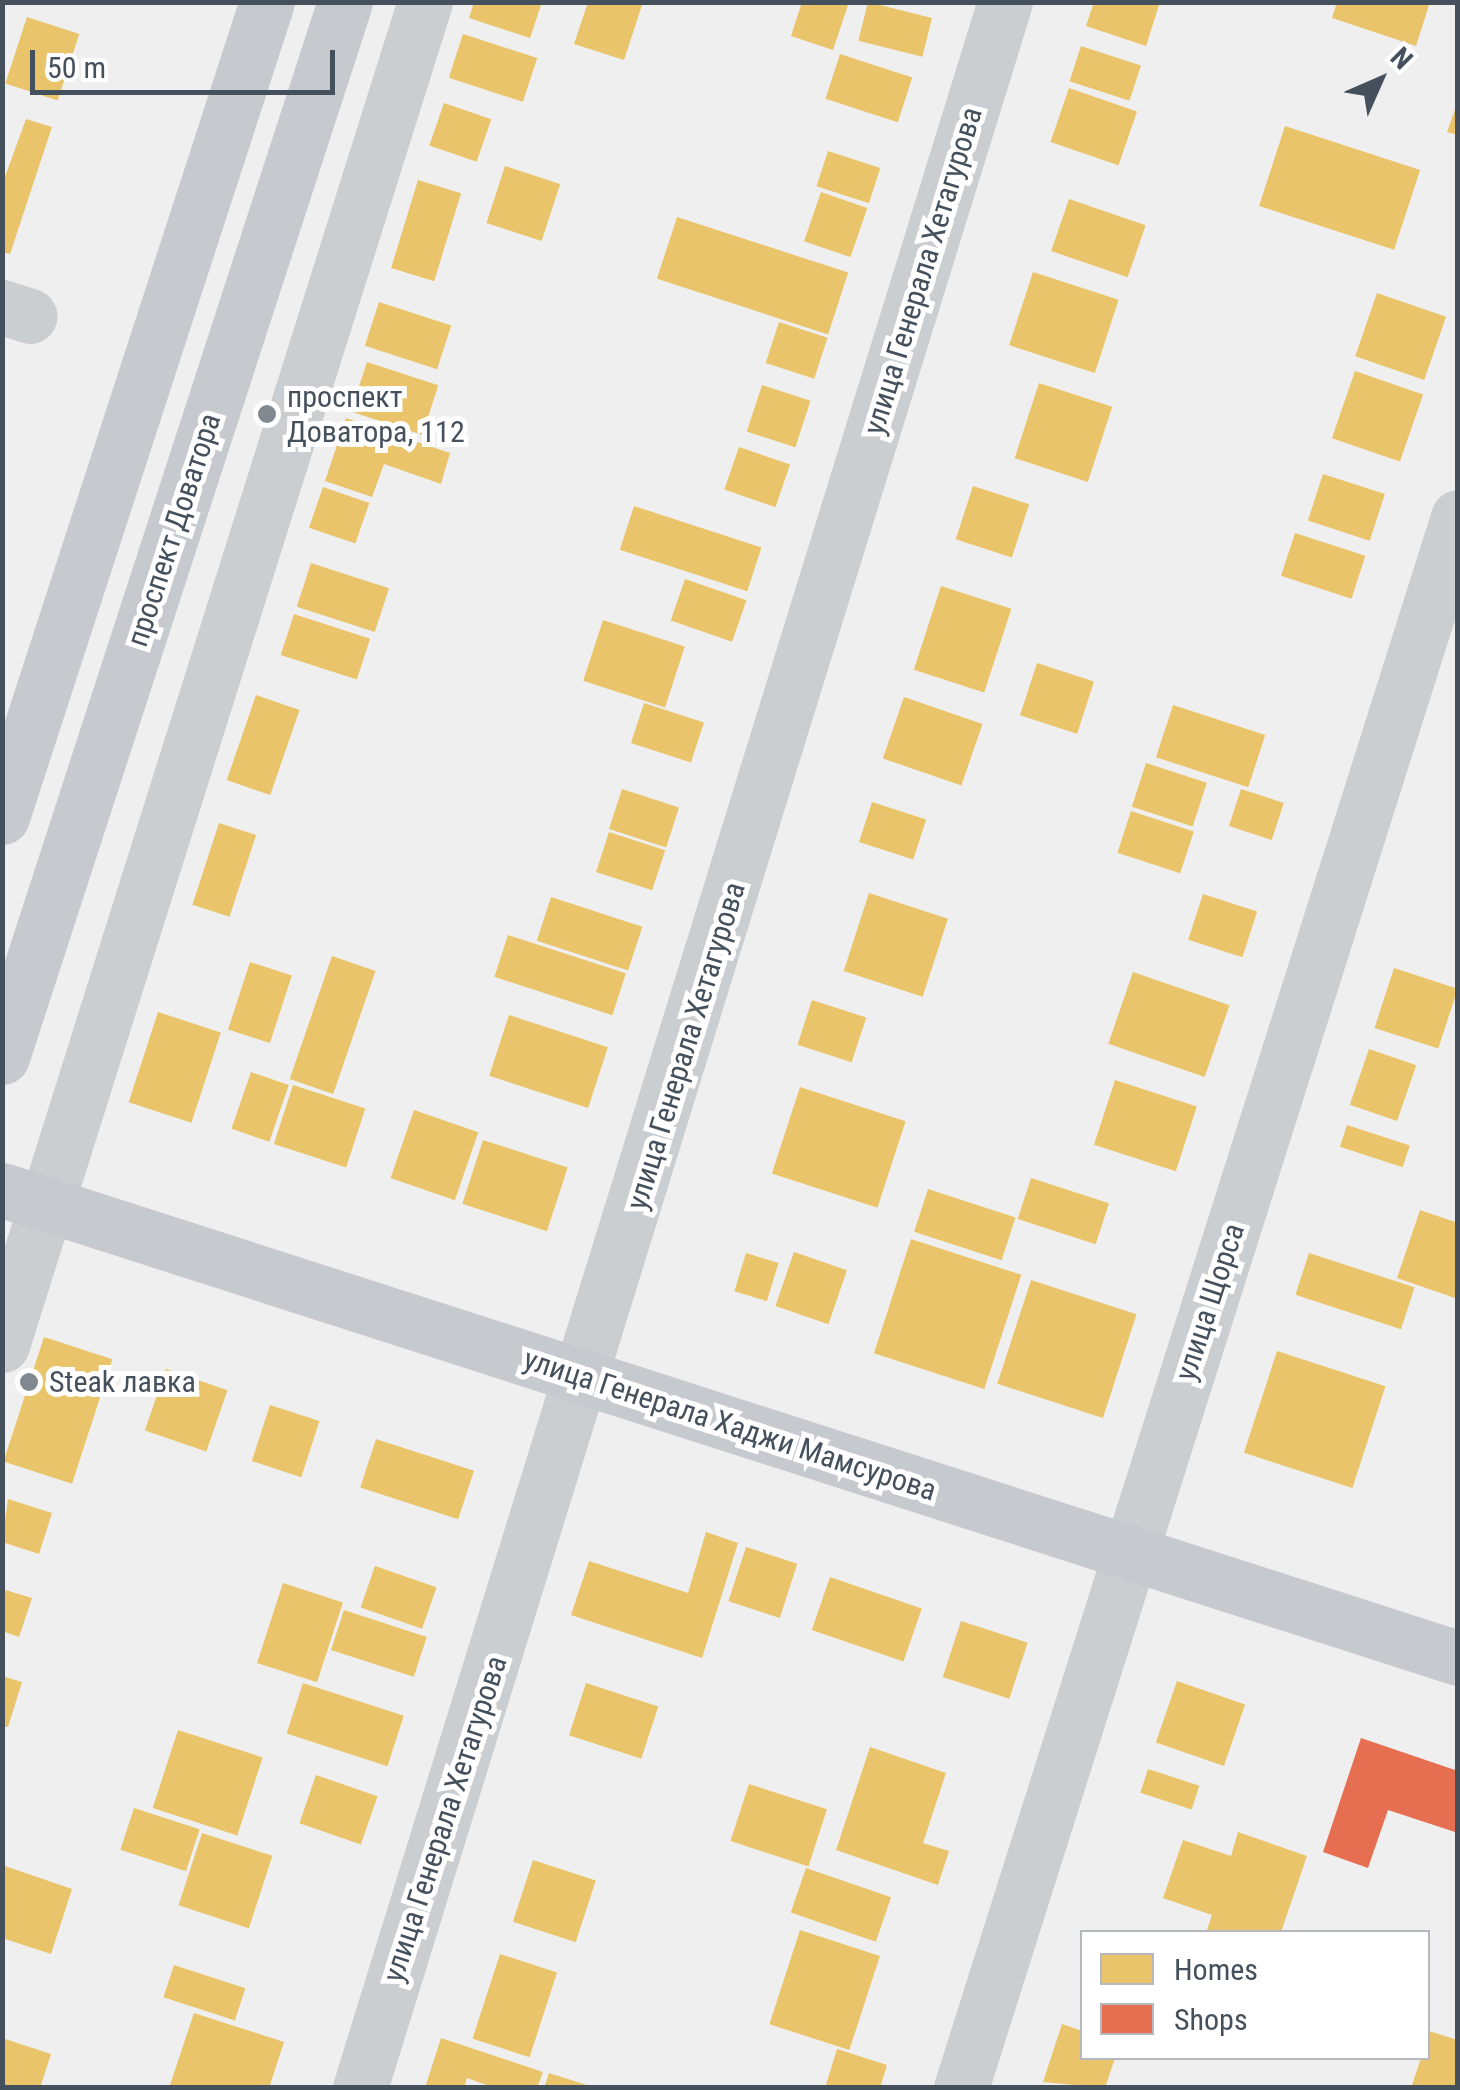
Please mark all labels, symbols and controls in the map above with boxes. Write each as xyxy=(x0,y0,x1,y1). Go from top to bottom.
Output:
scale bar xyxy=(35,30,340,92)
north arrow xyxy=(1330,30,1430,130)
text: N xyxy=(1384,41,1419,76)
text: 50 m xyxy=(47,50,106,85)
street label: улица Генерала Хетагурова xyxy=(856,103,990,439)
place label: проспект Доватора, 112 xyxy=(287,379,465,450)
marker: проспект Доватора, 112 xyxy=(256,403,278,425)
street label: проспект Доватора xyxy=(119,409,229,651)
street label: улица Генерала Хетагурова xyxy=(619,878,753,1214)
street label: улица Щорса xyxy=(1168,1219,1252,1385)
street label: улица Генерала Хаджи Мамсурова xyxy=(519,1341,941,1509)
place label: Steak лавка xyxy=(49,1364,196,1400)
marker: Steak лавка xyxy=(18,1371,40,1393)
street label: улица Генерала Хетагурова xyxy=(375,1652,515,1986)
legend xyxy=(1080,1930,1430,2060)
text: Homes xyxy=(1174,1952,1258,1987)
text: Shops xyxy=(1174,2002,1248,2037)

